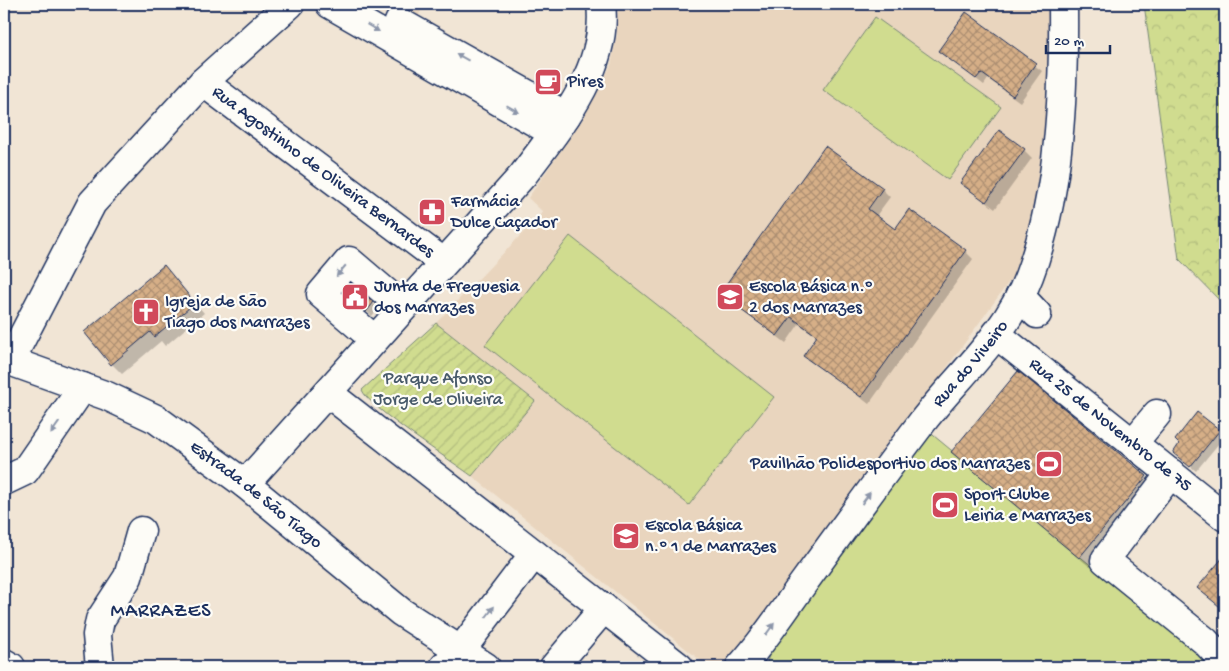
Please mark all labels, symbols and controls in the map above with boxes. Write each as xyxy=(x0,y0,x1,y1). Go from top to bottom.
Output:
scale bar xyxy=(1046,22,1110,54)
one-way arrow xyxy=(365,24,380,32)
text: 20 m xyxy=(1054,33,1084,51)
one-way arrow xyxy=(456,53,469,62)
cafe icon: Pires xyxy=(533,67,563,97)
place label: Pires xyxy=(566,72,604,93)
street label: Rua Agostinho de Oliveira Bernardes xyxy=(207,82,440,263)
one-way arrow xyxy=(507,105,520,114)
place label: Farmácia Dulce Caçador xyxy=(450,192,559,234)
pharmacy icon: Farmácia Dulce Caçador xyxy=(417,197,447,227)
one-way arrow xyxy=(335,264,346,277)
place label: Junta de Freguesia dos Marrazes xyxy=(374,277,521,319)
place label: Escola Básica n.º 2 dos Marrazes xyxy=(749,277,873,319)
public building icon: Junta de Freguesia dos Marrazes xyxy=(340,282,370,312)
school or university icon: Escola Básica n.º 2 dos Marrazes xyxy=(715,282,745,312)
place label: Igreja de São Tiago dos Marrazes xyxy=(164,292,311,334)
church icon: Igreja de São Tiago dos Marrazes xyxy=(131,297,161,327)
street label: Rua do Viveiro xyxy=(928,317,1013,412)
street label: Rua 25 de Novembro de 75 xyxy=(1024,354,1196,497)
park label: Parque Afonso Jorge de Oliveira xyxy=(373,369,504,411)
one-way arrow xyxy=(50,421,60,434)
street label: Estrada de São Tiago xyxy=(185,436,326,553)
sports icon: Pavilhão Polidesportivo dos Marrazes xyxy=(1034,449,1064,479)
place label: Pavilhão Polidesportivo dos Marrazes xyxy=(749,454,1031,475)
place label: Sport Clube Leiria e Marrazes xyxy=(964,485,1092,527)
sports icon: Sport Clube Leiria e Marrazes xyxy=(930,490,960,520)
one-way arrow xyxy=(861,491,871,505)
place label: Escola Básica n.º 1 de Marrazes xyxy=(645,516,777,558)
school or university icon: Escola Básica n.º 1 de Marrazes xyxy=(611,521,641,551)
district label: MARRAZES xyxy=(110,601,212,624)
one-way arrow xyxy=(485,606,496,619)
one-way arrow xyxy=(765,622,775,636)

